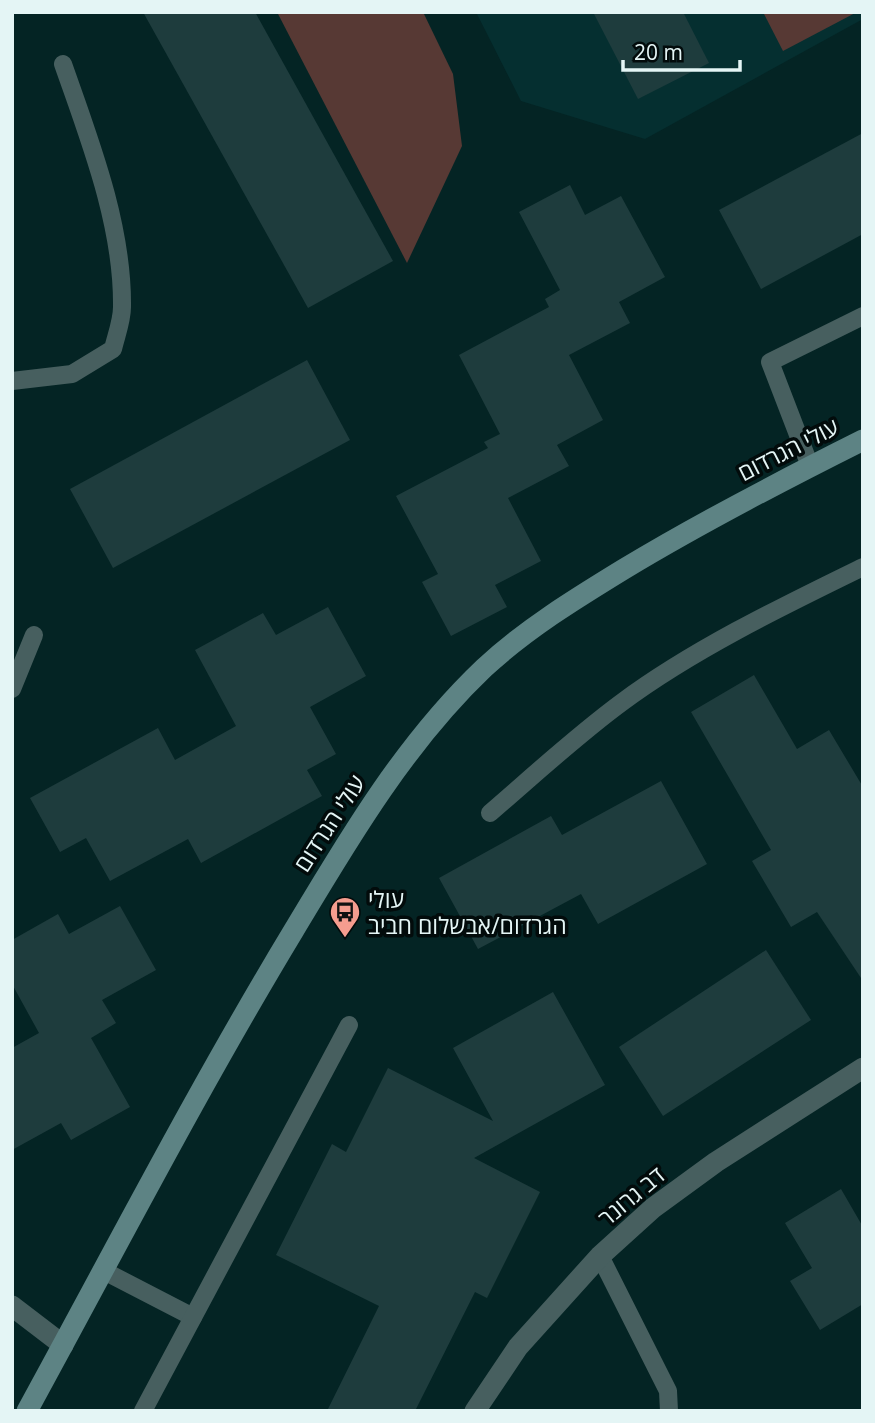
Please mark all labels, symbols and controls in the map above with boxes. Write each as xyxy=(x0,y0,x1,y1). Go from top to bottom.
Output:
scale bar xyxy=(623,28,740,72)
text: 20 m xyxy=(634,38,683,66)
street label: עולי הגרדום xyxy=(732,410,844,488)
street label: עולי הגרדום xyxy=(286,769,372,877)
place label: עולי הגרדום/אבשלום חביב xyxy=(368,883,567,941)
bus stop icon: עולי הגרדום/אבשלום חביב xyxy=(328,895,362,939)
street label: דב גרונר xyxy=(591,1159,671,1233)

